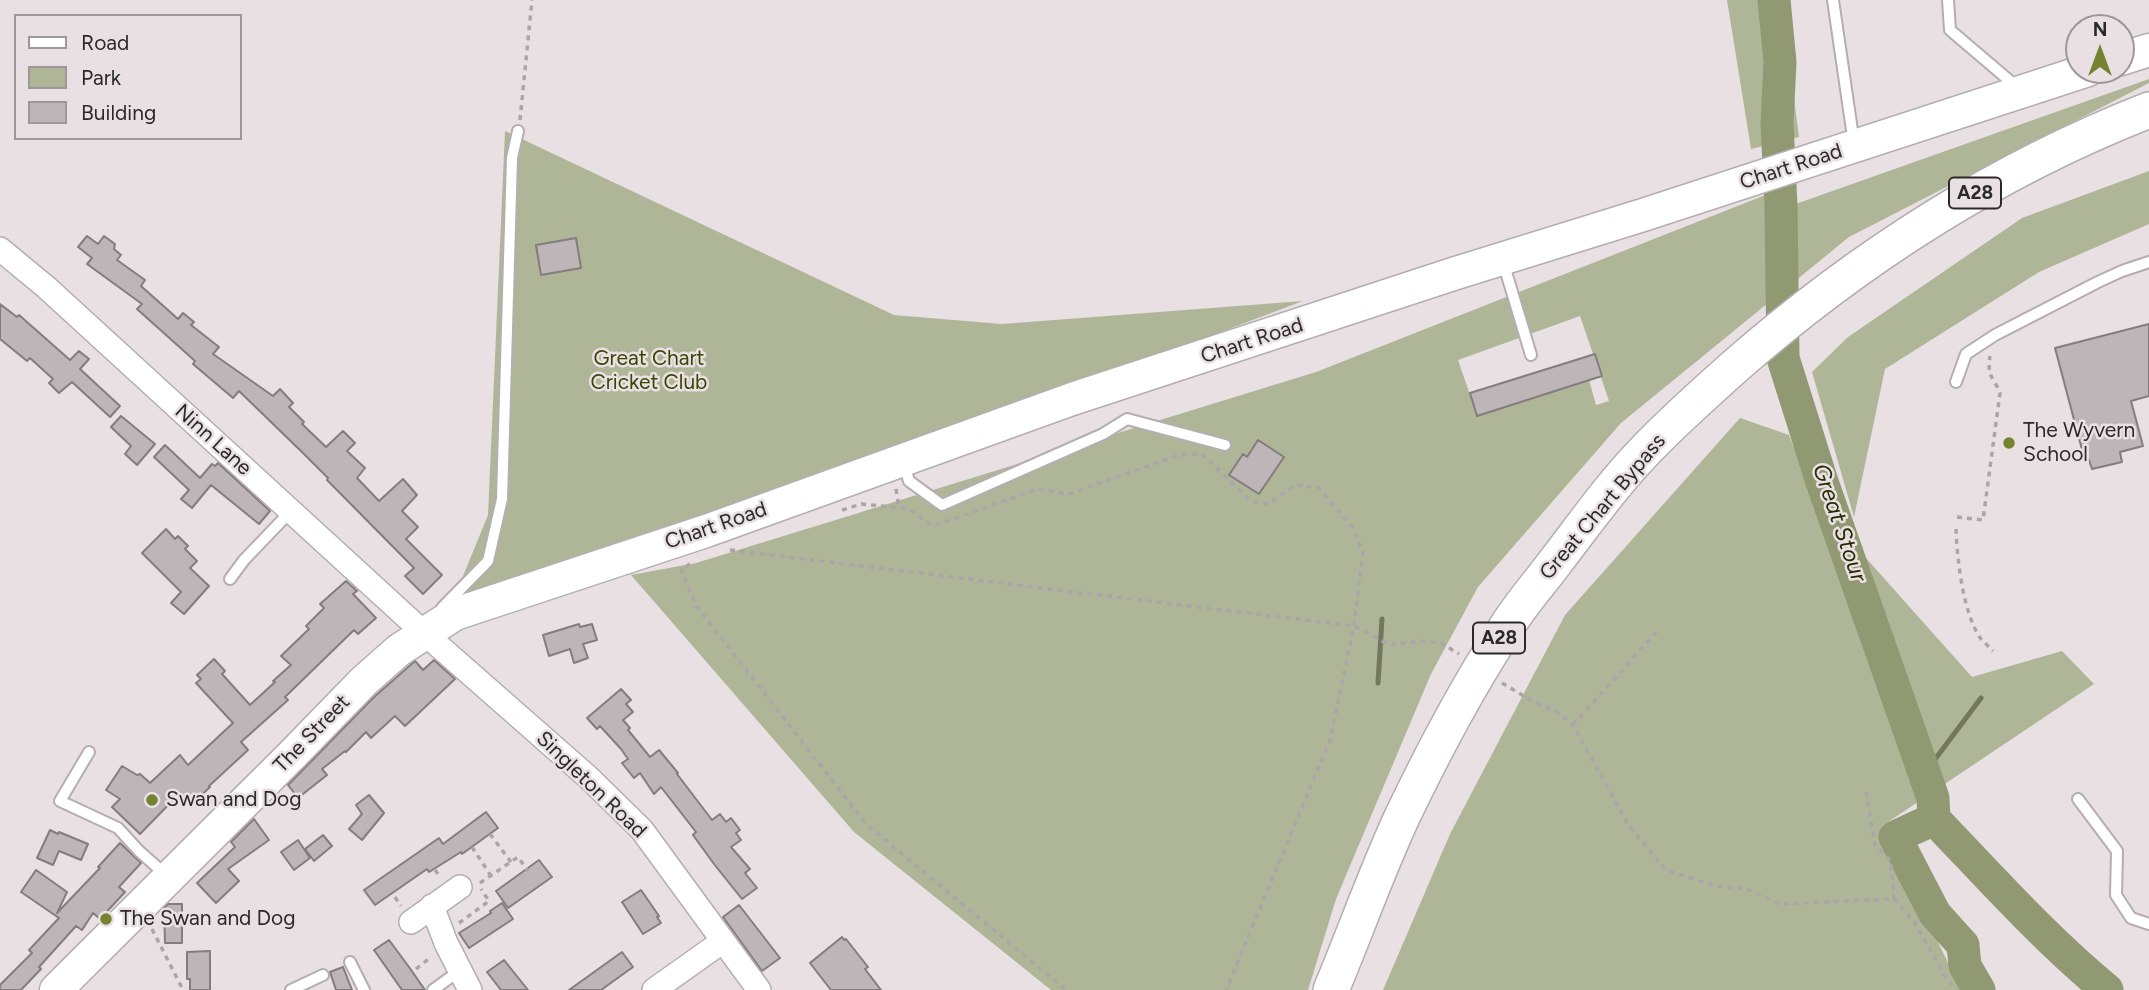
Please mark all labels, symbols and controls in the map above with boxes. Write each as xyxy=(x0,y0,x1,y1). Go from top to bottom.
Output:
legend xyxy=(14,14,242,140)
north arrow xyxy=(2065,14,2135,84)
text: N xyxy=(2093,18,2107,41)
text: Road xyxy=(81,30,129,55)
text: Park xyxy=(81,65,121,90)
text: Building xyxy=(81,100,156,125)
street label: Chart Road xyxy=(1737,139,1845,195)
road number: A28 xyxy=(1949,178,2001,209)
street label: Chart Road xyxy=(1198,313,1306,369)
park label: Great Chart Cricket Club xyxy=(591,346,707,396)
street label: Ninn Lane xyxy=(169,399,257,481)
place label: The Wyvern School xyxy=(2023,418,2135,468)
street label: Great Chart Bypass xyxy=(1535,429,1671,585)
marker: The Wyvern School xyxy=(2001,435,2017,451)
water label: Great Stour xyxy=(1806,460,1872,586)
street label: Chart Road xyxy=(662,497,770,555)
road number: A28 xyxy=(1473,622,1525,653)
street label: The Street xyxy=(269,690,355,778)
street label: Singleton Road xyxy=(531,726,651,844)
place label: Swan and Dog xyxy=(166,787,302,813)
marker: Swan and Dog xyxy=(144,792,160,808)
place label: The Swan and Dog xyxy=(120,906,296,932)
marker: The Swan and Dog xyxy=(98,911,114,927)

